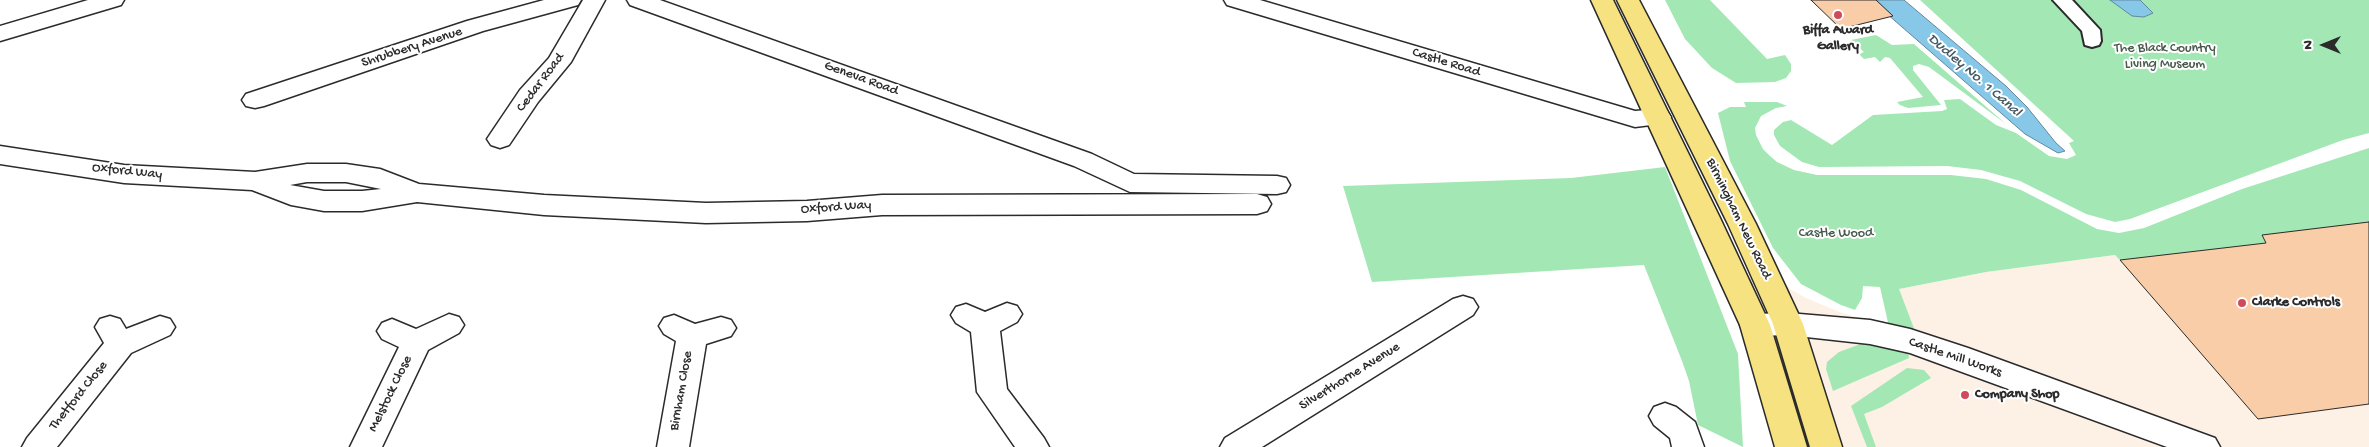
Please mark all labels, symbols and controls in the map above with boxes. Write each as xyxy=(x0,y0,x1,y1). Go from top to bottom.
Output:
marker: Biffa Award Gallery xyxy=(1832,9,1844,21)
north arrow xyxy=(2299,20,2349,70)
place label: Biffa Award Gallery xyxy=(1803,23,1873,56)
street label: Shrubbery Avenue xyxy=(360,24,464,72)
water label: Dudley No. 1 Canal xyxy=(1923,30,2025,122)
text: N xyxy=(2300,40,2317,50)
park label: The Black Country Living Museum xyxy=(2114,41,2216,74)
street label: Castle Road xyxy=(1410,45,1482,81)
street label: Cedar Road xyxy=(513,50,569,116)
street label: Geneva Road xyxy=(822,58,900,100)
street label: Birmingham New Road xyxy=(1701,156,1775,282)
street label: Oxford Way xyxy=(91,160,163,184)
street label: Oxford Way xyxy=(800,197,872,219)
park label: Castle Wood xyxy=(1799,226,1873,242)
place label: Clarke Controls xyxy=(2252,295,2340,311)
marker: Clarke Controls xyxy=(2236,297,2248,309)
street label: Castle Mill Works xyxy=(1906,334,2004,382)
street label: Silverthorne Avenue xyxy=(1296,339,1404,415)
street label: Birnham Close xyxy=(667,350,697,432)
street label: Melstock Close xyxy=(365,353,417,435)
street label: Thetford Close xyxy=(46,358,112,434)
place label: Company Shop xyxy=(1975,387,2059,403)
marker: Company Shop xyxy=(1959,389,1971,401)

